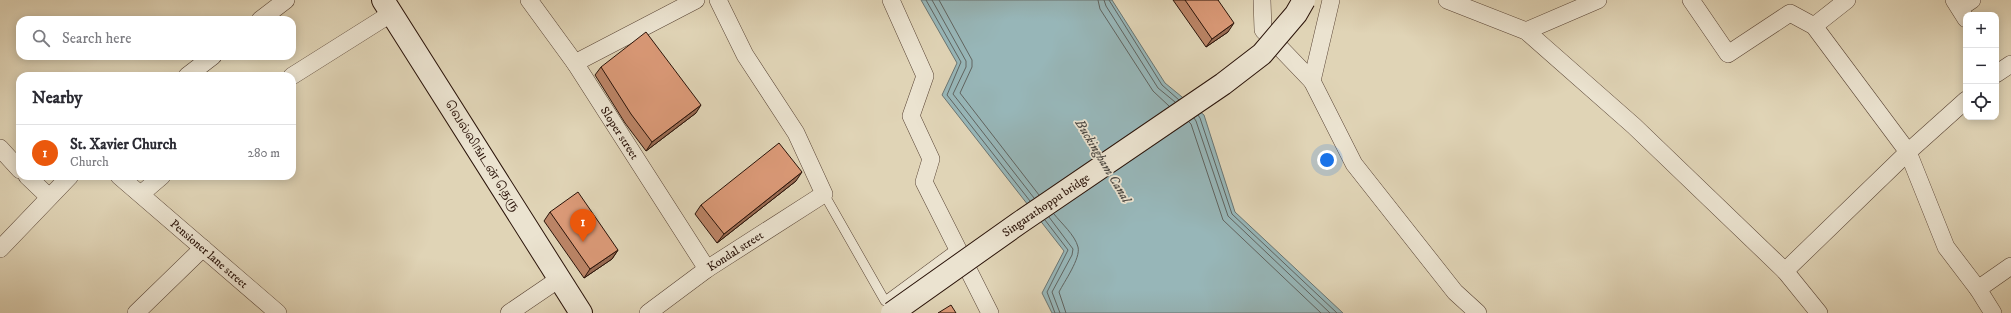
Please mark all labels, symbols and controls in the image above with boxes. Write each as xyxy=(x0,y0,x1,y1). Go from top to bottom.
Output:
map controls xyxy=(1963,12,1999,120)
button: + xyxy=(1963,12,1999,48)
search box xyxy=(16,16,296,60)
icon: search xyxy=(30,27,52,49)
text: Search here xyxy=(62,29,131,48)
button: − xyxy=(1963,48,1999,84)
button: locate xyxy=(1963,84,1999,120)
text: Nearby xyxy=(32,87,82,109)
street label: வெல்லிங்டன் தெரு xyxy=(442,97,523,215)
street label: Sloper street xyxy=(597,104,642,162)
water label: Buckingham Canal xyxy=(1071,115,1135,207)
text: St. Xavier Church xyxy=(70,135,177,154)
text: 1 xyxy=(43,145,47,161)
text: 280 m xyxy=(248,145,280,161)
your location xyxy=(1317,150,1337,170)
text: Church xyxy=(70,154,109,170)
street label: Singarathoppu bridge xyxy=(999,170,1092,240)
pin: 1 xyxy=(570,209,596,242)
street label: Pensioner lane street xyxy=(167,216,251,291)
street label: Kondal street xyxy=(704,227,766,275)

